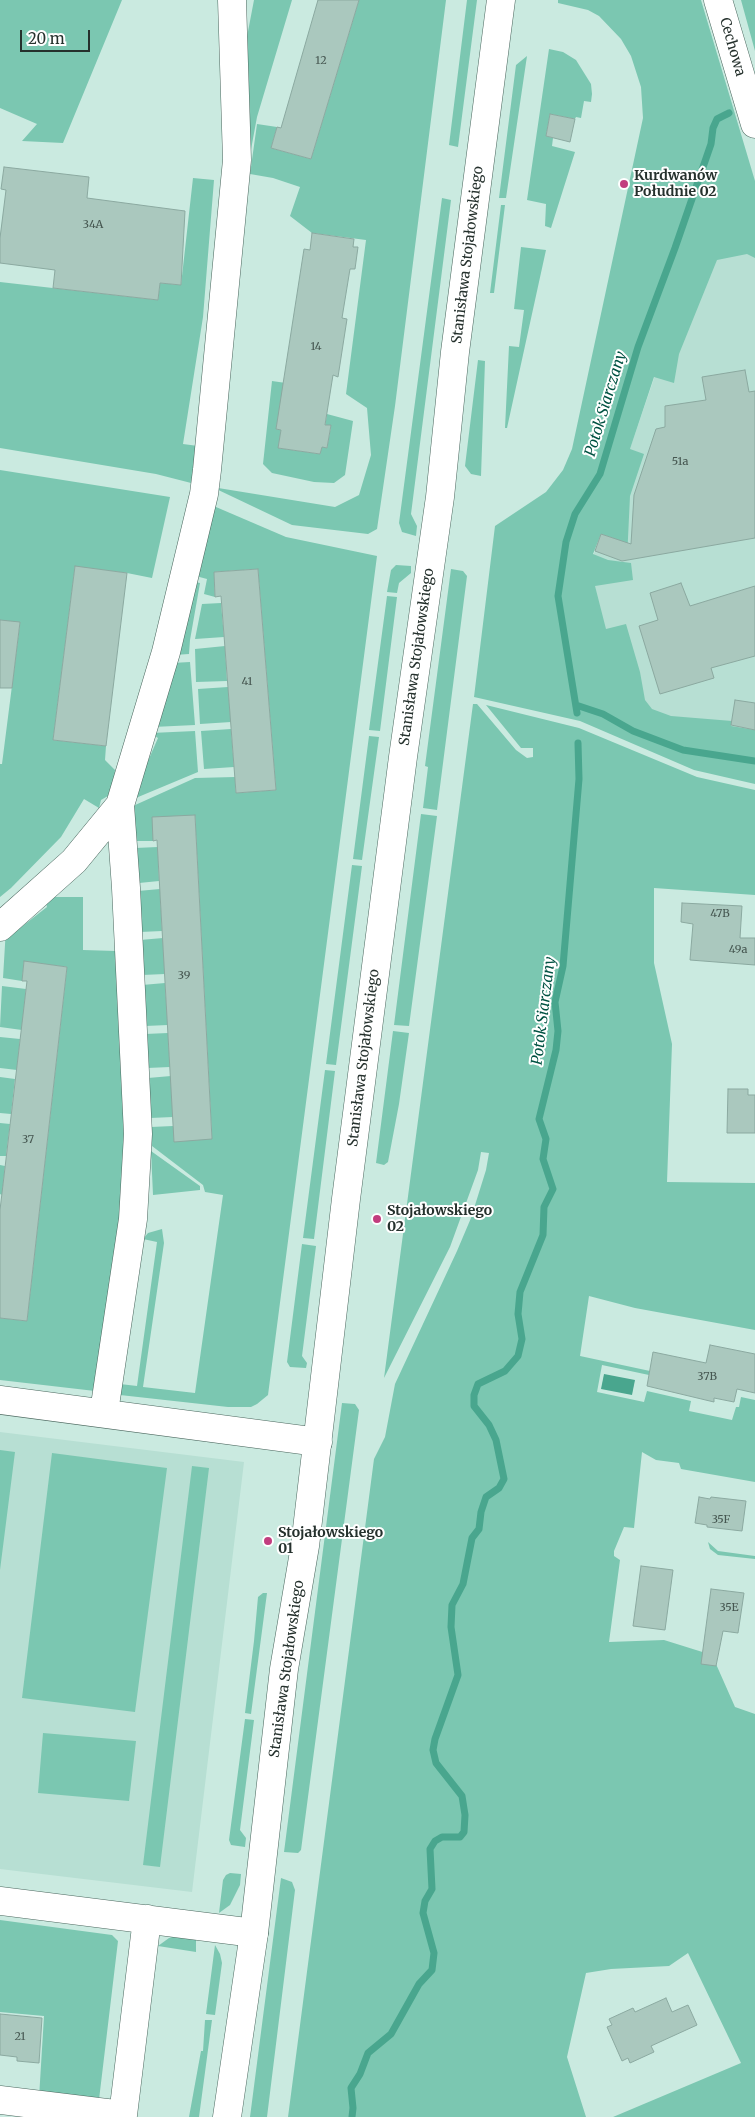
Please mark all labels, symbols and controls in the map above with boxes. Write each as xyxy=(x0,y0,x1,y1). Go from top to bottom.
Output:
street label: Cechowa xyxy=(716,16,748,78)
scale bar xyxy=(22,20,92,52)
text: 20 m xyxy=(28,29,65,48)
house number: 12 xyxy=(315,54,327,68)
street label: Stanisława Stojałowskiego xyxy=(449,165,487,345)
place label: Kurdwanów Południe 02 xyxy=(634,168,717,200)
marker: Kurdwanów Południe 02 xyxy=(618,178,630,190)
house number: 34A xyxy=(83,218,103,232)
house number: 14 xyxy=(310,340,322,354)
water label: Potok Siarczany xyxy=(581,349,631,459)
house number: 51a xyxy=(672,455,688,469)
street label: Stanisława Stojałowskiego xyxy=(396,567,438,747)
house number: 41 xyxy=(242,675,252,689)
house number: 47B xyxy=(710,907,730,921)
house number: 49a xyxy=(729,943,747,957)
water label: Potok Siarczany xyxy=(528,956,560,1066)
street label: Stanisława Stojałowskiego xyxy=(345,968,383,1148)
house number: 39 xyxy=(178,969,190,983)
house number: 37 xyxy=(22,1133,34,1147)
place label: Stojałowskiego 02 xyxy=(387,1203,492,1236)
marker: Stojałowskiego 02 xyxy=(371,1213,383,1225)
house number: 37B xyxy=(697,1370,717,1384)
house number: 35F xyxy=(712,1513,730,1527)
place label: Stojałowskiego 01 xyxy=(278,1525,383,1558)
marker: Stojałowskiego 01 xyxy=(262,1535,274,1547)
street label: Stanisława Stojałowskiego xyxy=(266,1579,308,1759)
house number: 35E xyxy=(720,1601,738,1615)
house number: 21 xyxy=(14,2030,26,2044)

